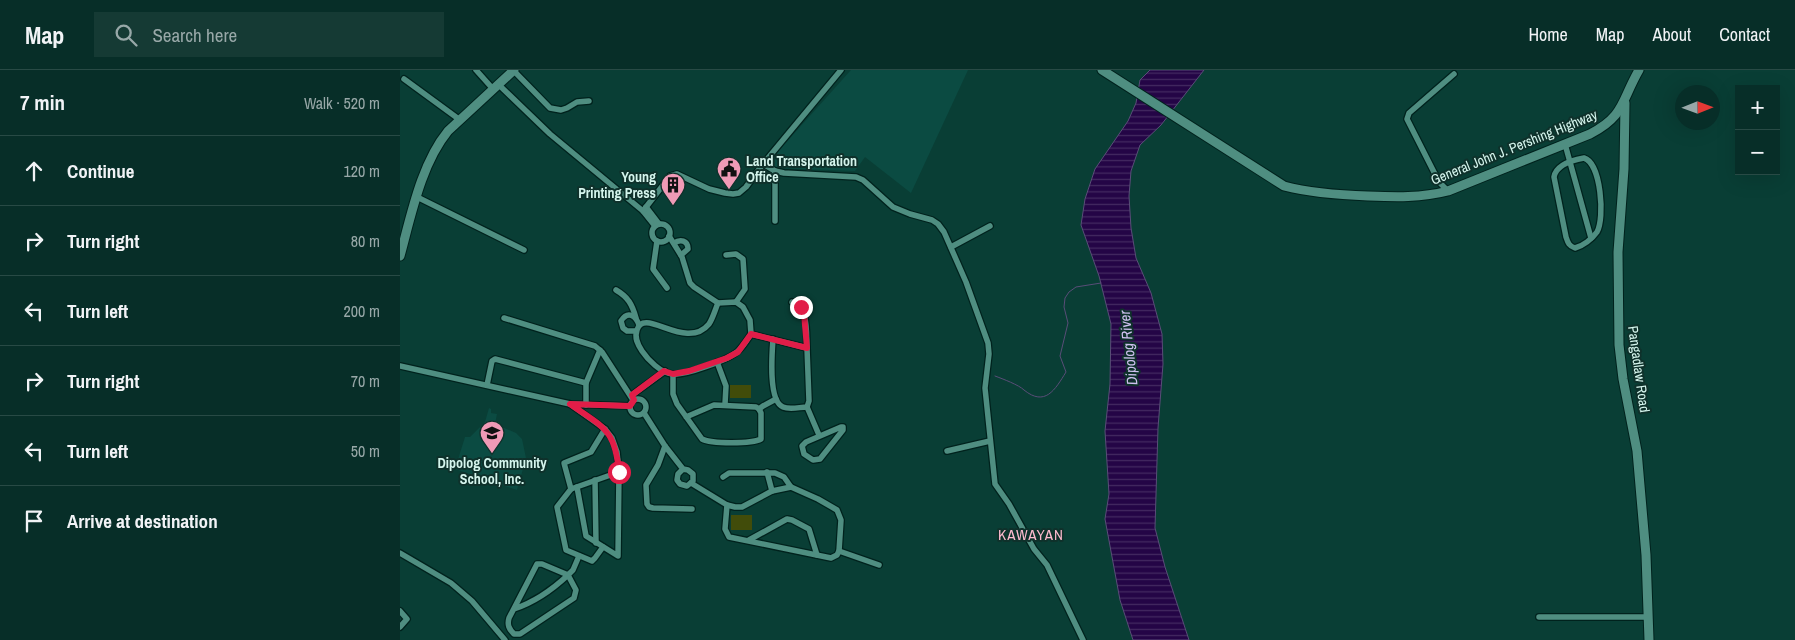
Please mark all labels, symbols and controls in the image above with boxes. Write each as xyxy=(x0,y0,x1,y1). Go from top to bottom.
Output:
search box xyxy=(94,12,444,57)
text: Map xyxy=(25,19,64,51)
icon: search xyxy=(112,21,140,49)
text: Search here xyxy=(152,22,237,48)
text: Home xyxy=(1528,22,1568,47)
text: Map xyxy=(1596,22,1625,47)
text: About xyxy=(1653,22,1691,47)
text: Contact xyxy=(1719,22,1770,47)
north arrow xyxy=(1675,85,1720,130)
map controls xyxy=(1735,85,1780,175)
button: + xyxy=(1735,85,1780,130)
text: 7 min xyxy=(20,88,65,117)
text: Walk · 520 m xyxy=(304,92,380,114)
street label: General John J. Pershing Highway xyxy=(1428,105,1600,189)
button: − xyxy=(1735,130,1780,175)
place label: Land Transportation Office xyxy=(746,152,857,186)
public building icon: Land Transportation Office xyxy=(716,156,742,190)
icon: ahead xyxy=(20,157,48,185)
text: Continue xyxy=(67,158,135,184)
text: 120 m xyxy=(344,160,380,182)
place label: Young Printing Press xyxy=(578,168,656,202)
building icon: Young Printing Press xyxy=(660,172,686,206)
icon: right xyxy=(20,227,48,255)
text: Turn right xyxy=(67,228,139,254)
text: 80 m xyxy=(351,230,380,252)
route end xyxy=(790,296,813,319)
icon: left xyxy=(20,297,48,325)
text: Turn left xyxy=(67,298,128,324)
text: 200 m xyxy=(344,300,380,322)
water label: Dipolog River xyxy=(1114,309,1142,386)
street label: Pangadlaw Road xyxy=(1624,324,1654,414)
icon: right xyxy=(20,367,48,395)
text: Turn right xyxy=(67,368,139,394)
text: 70 m xyxy=(351,370,380,392)
school or university icon: Dipolog Community School, Inc. xyxy=(479,420,505,454)
icon: left xyxy=(20,437,48,465)
text: Turn left xyxy=(67,438,128,464)
text: 50 m xyxy=(351,440,380,462)
place label: Dipolog Community School, Inc. xyxy=(437,454,547,488)
route start xyxy=(608,461,631,484)
icon: arrive xyxy=(20,507,48,535)
text: Arrive at destination xyxy=(67,508,218,534)
district label: KAWAYAN xyxy=(998,524,1064,545)

